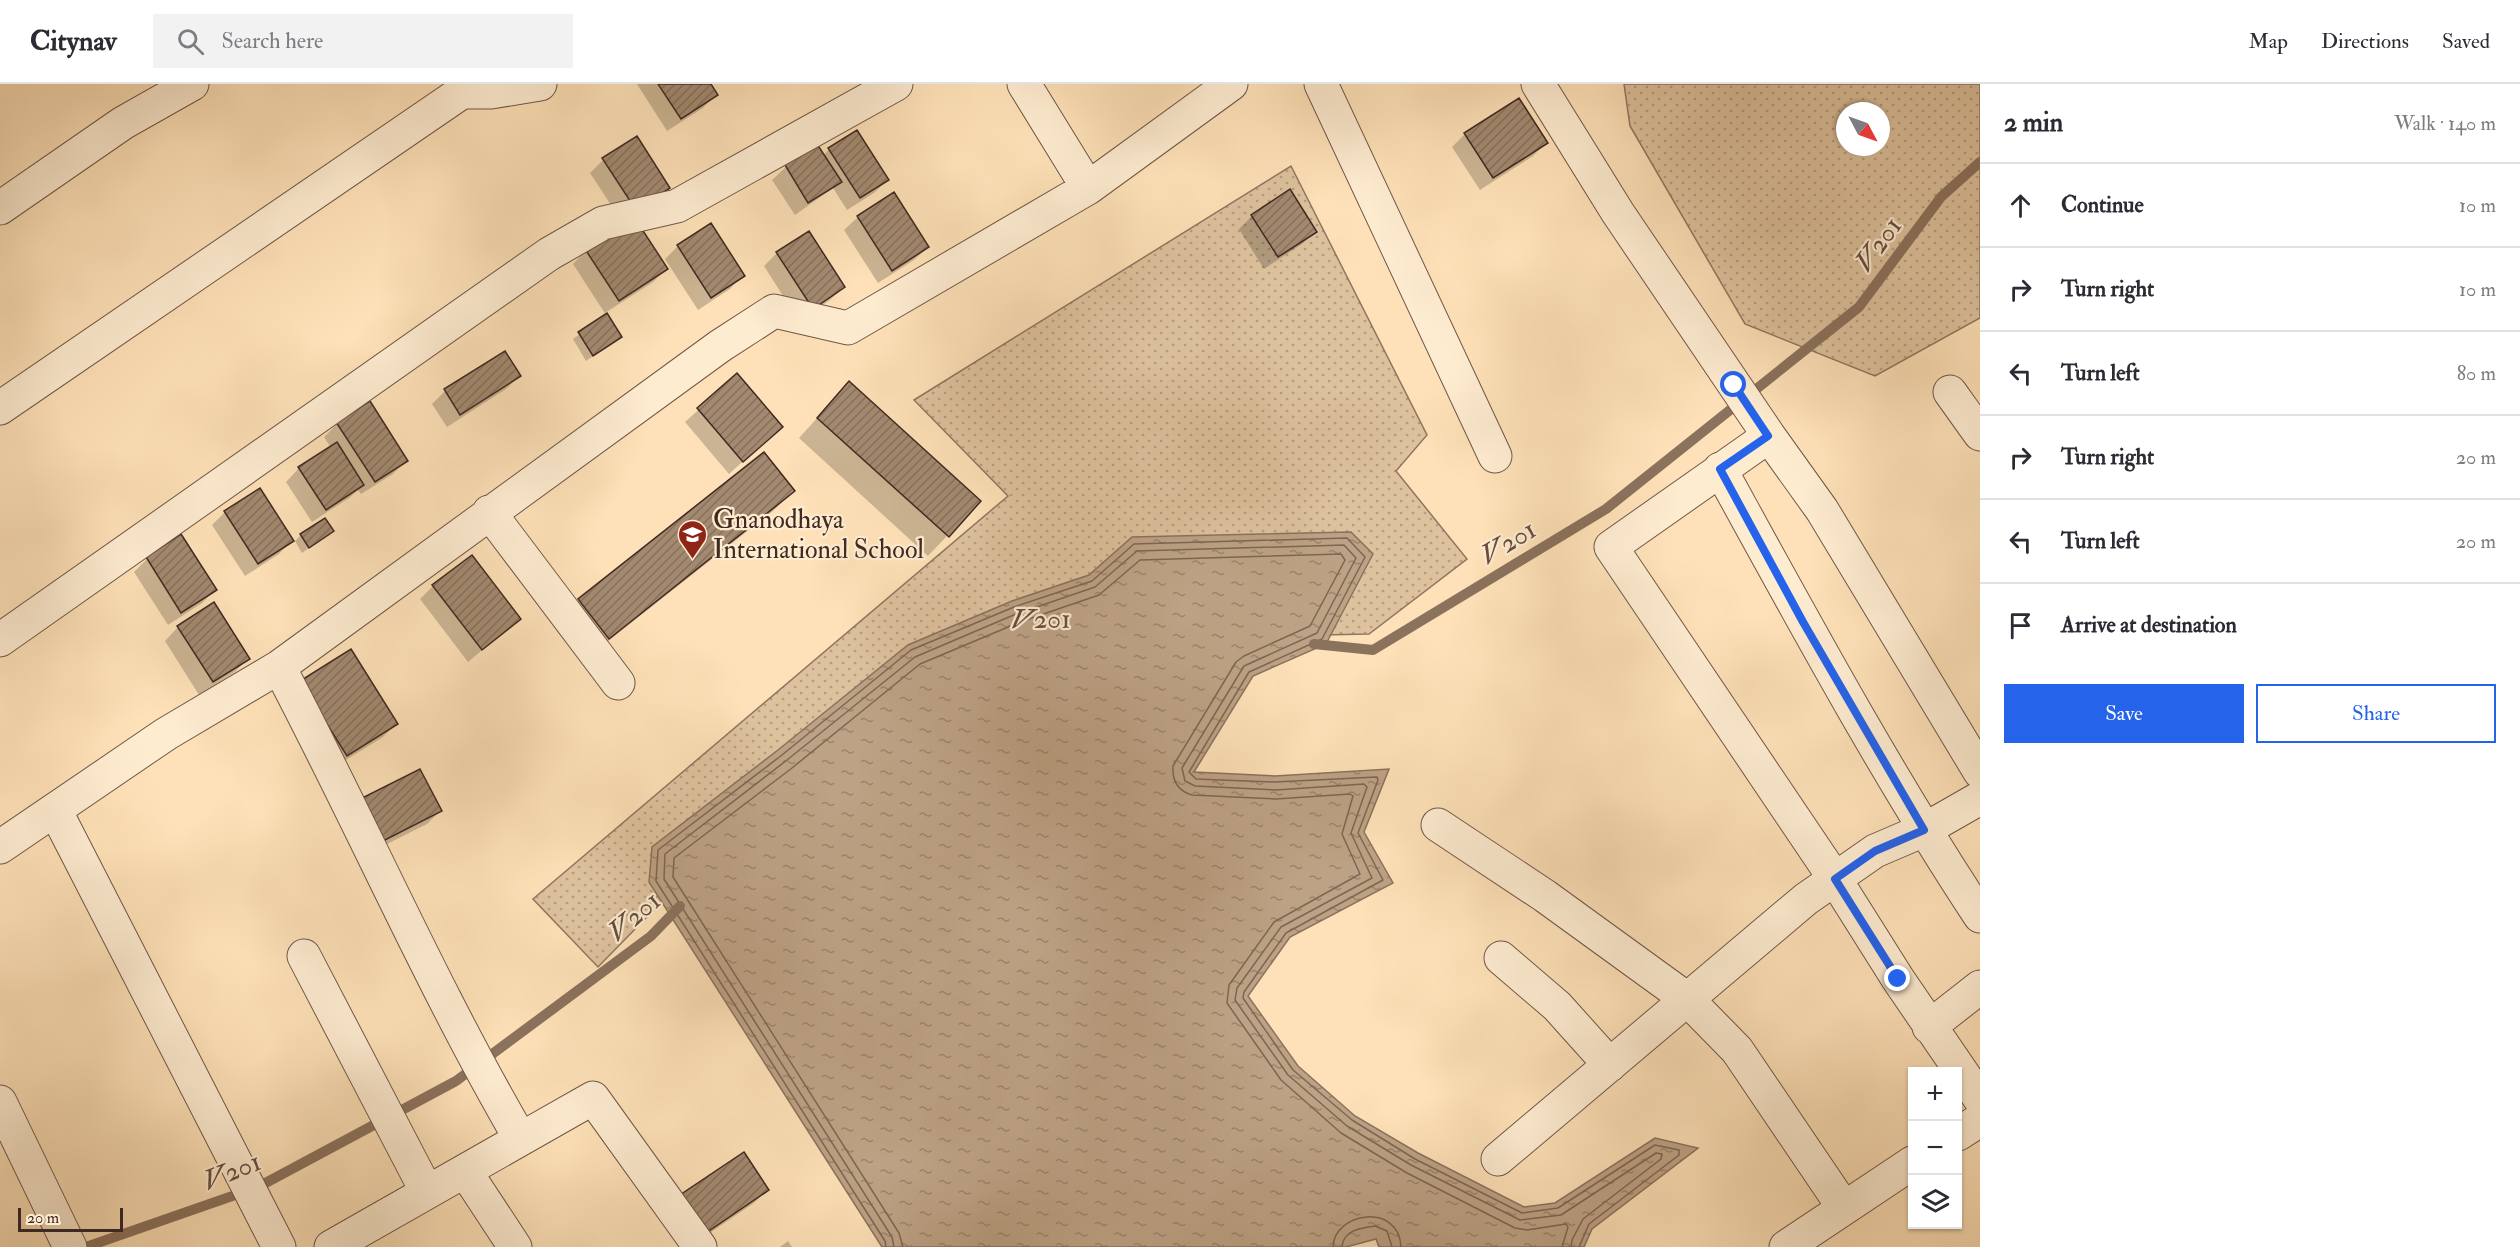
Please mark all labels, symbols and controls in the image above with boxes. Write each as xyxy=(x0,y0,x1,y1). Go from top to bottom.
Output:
search box xyxy=(153,14,573,68)
text: Citynav xyxy=(30,24,117,59)
icon: search xyxy=(174,25,207,58)
text: Search here xyxy=(222,27,323,55)
text: Map xyxy=(2248,28,2288,55)
text: Directions xyxy=(2321,28,2409,55)
text: Saved xyxy=(2442,28,2490,55)
north arrow xyxy=(1836,102,1890,156)
text: 2 min xyxy=(2004,107,2063,139)
text: Walk · 140 m xyxy=(2394,111,2496,136)
icon: ahead xyxy=(2004,189,2037,222)
text: Continue xyxy=(2061,191,2144,219)
text: 10 m xyxy=(2459,193,2496,218)
water label: V201 xyxy=(1847,210,1909,278)
icon: right xyxy=(2004,273,2037,306)
text: Turn right xyxy=(2061,275,2154,303)
text: 10 m xyxy=(2459,277,2496,302)
icon: left xyxy=(2004,357,2037,390)
text: Turn left xyxy=(2061,359,2140,387)
text: 80 m xyxy=(2457,361,2496,386)
route start xyxy=(1720,371,1746,397)
icon: right xyxy=(2004,441,2037,474)
text: Turn right xyxy=(2061,443,2154,471)
text: 20 m xyxy=(2456,445,2496,470)
place label: Gnanodhaya International School xyxy=(713,504,924,566)
water label: V201 xyxy=(1474,513,1542,572)
school or university icon: Gnanodhaya International School xyxy=(676,518,708,560)
icon: left xyxy=(2004,525,2037,558)
text: Turn left xyxy=(2061,527,2140,555)
text: 20 m xyxy=(2456,529,2496,554)
water label: V201 xyxy=(1011,602,1071,637)
icon: arrive xyxy=(2004,609,2037,642)
text: Arrive at destination xyxy=(2061,611,2237,639)
button: Save xyxy=(2004,684,2244,743)
button: Share xyxy=(2256,684,2496,743)
water label: V201 xyxy=(601,884,668,949)
route end xyxy=(1884,965,1910,991)
map controls xyxy=(1908,1067,1962,1229)
button: + xyxy=(1908,1067,1962,1121)
button: − xyxy=(1908,1121,1962,1175)
water label: V201 xyxy=(198,1145,266,1198)
button: layers xyxy=(1908,1175,1962,1229)
scale bar xyxy=(18,1205,123,1232)
text: 20 m xyxy=(27,1208,59,1228)

